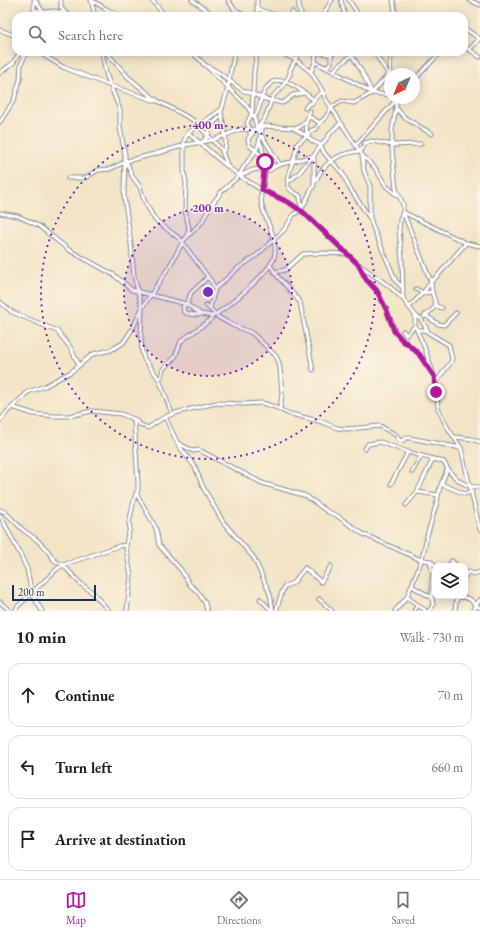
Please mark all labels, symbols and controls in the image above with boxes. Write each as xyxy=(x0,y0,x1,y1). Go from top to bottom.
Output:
search box xyxy=(12,12,468,56)
icon: search xyxy=(26,23,48,45)
text: Search here xyxy=(58,25,123,44)
north arrow xyxy=(384,68,420,104)
text: 400 m xyxy=(192,117,224,133)
route start xyxy=(256,153,274,171)
text: 200 m xyxy=(192,200,224,216)
centre of rings xyxy=(201,285,215,299)
route end xyxy=(427,383,445,401)
map controls xyxy=(432,563,468,599)
button: layers xyxy=(432,563,468,599)
scale bar xyxy=(12,583,96,602)
text: 200 m xyxy=(18,585,45,599)
text: 10 min xyxy=(16,626,66,648)
text: Walk · 730 m xyxy=(400,629,464,646)
icon: ahead xyxy=(17,684,39,706)
text: Continue xyxy=(55,686,115,705)
text: 70 m xyxy=(438,687,463,704)
icon: left xyxy=(17,756,39,778)
text: Turn left xyxy=(55,758,112,777)
text: 660 m xyxy=(432,759,463,776)
icon: arrive xyxy=(17,828,39,850)
text: Arrive at destination xyxy=(55,830,186,849)
tab: Map xyxy=(65,889,87,927)
tab: Directions xyxy=(217,889,261,927)
tab: Saved xyxy=(391,889,415,927)

